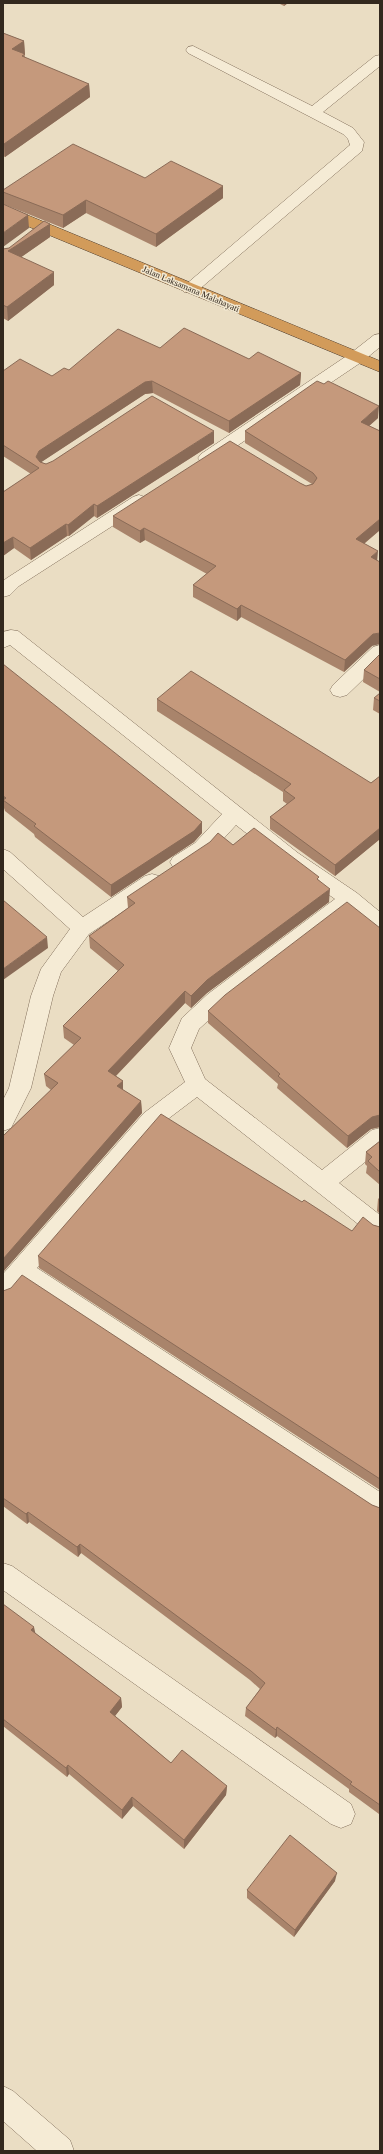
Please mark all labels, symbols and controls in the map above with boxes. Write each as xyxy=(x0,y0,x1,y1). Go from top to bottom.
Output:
street label: Jalan Laksamana Malahayati xyxy=(141,264,241,314)

